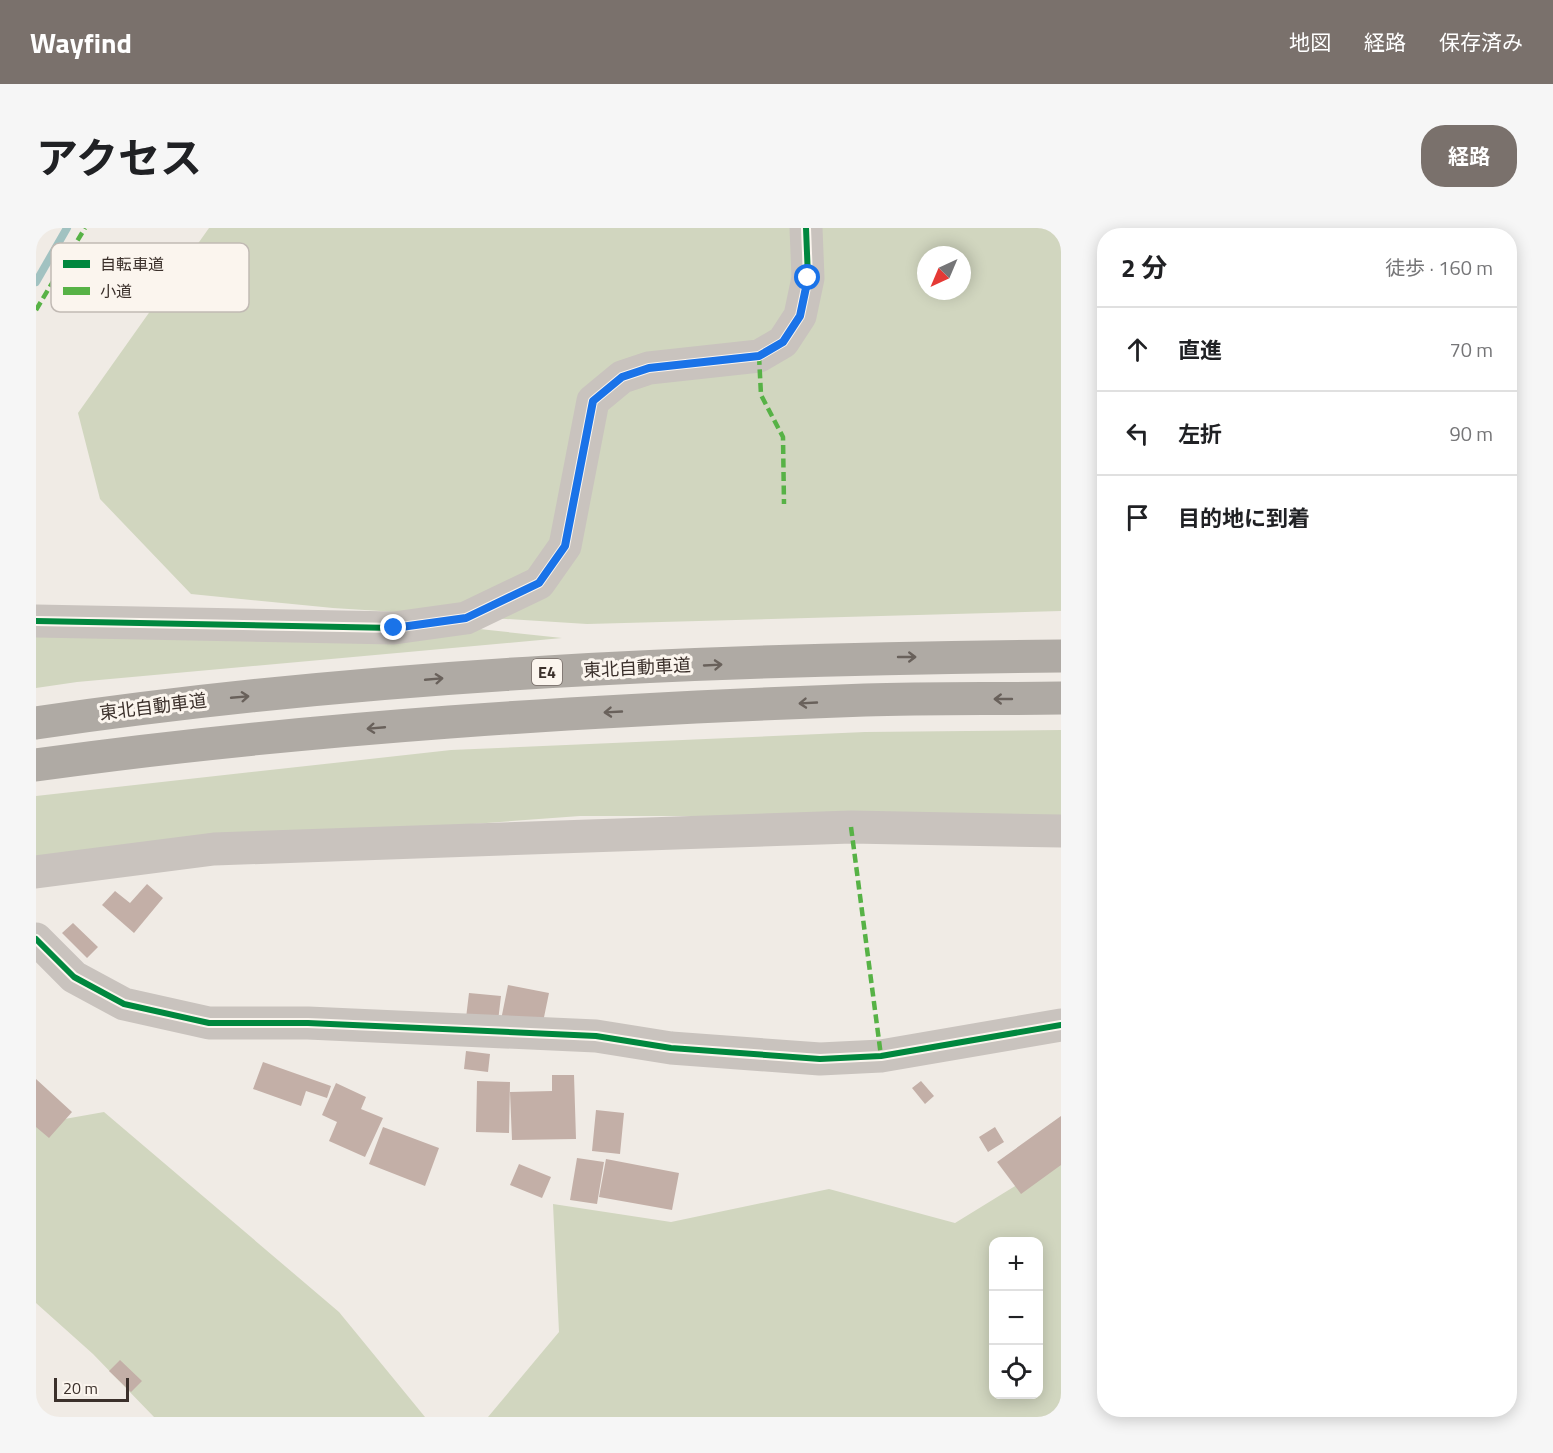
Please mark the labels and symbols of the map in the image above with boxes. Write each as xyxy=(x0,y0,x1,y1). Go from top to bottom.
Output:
legend xyxy=(51,243,249,312)
north arrow xyxy=(917,246,971,300)
text: 自転車道 xyxy=(100,252,164,276)
route start xyxy=(794,264,820,290)
text: 小道 xyxy=(100,279,132,303)
route end xyxy=(380,614,406,640)
street label: 東北自動車道 xyxy=(582,651,692,684)
one-way arrow xyxy=(897,651,917,663)
road number: E4 xyxy=(532,659,562,685)
one-way arrow xyxy=(702,659,722,670)
one-way arrow xyxy=(424,673,443,684)
street label: 東北自動車道 xyxy=(98,687,208,726)
one-way arrow xyxy=(229,691,249,702)
one-way arrow xyxy=(993,693,1013,705)
one-way arrow xyxy=(798,697,818,708)
one-way arrow xyxy=(603,707,623,718)
one-way arrow xyxy=(367,723,387,734)
scale bar xyxy=(54,1375,129,1402)

